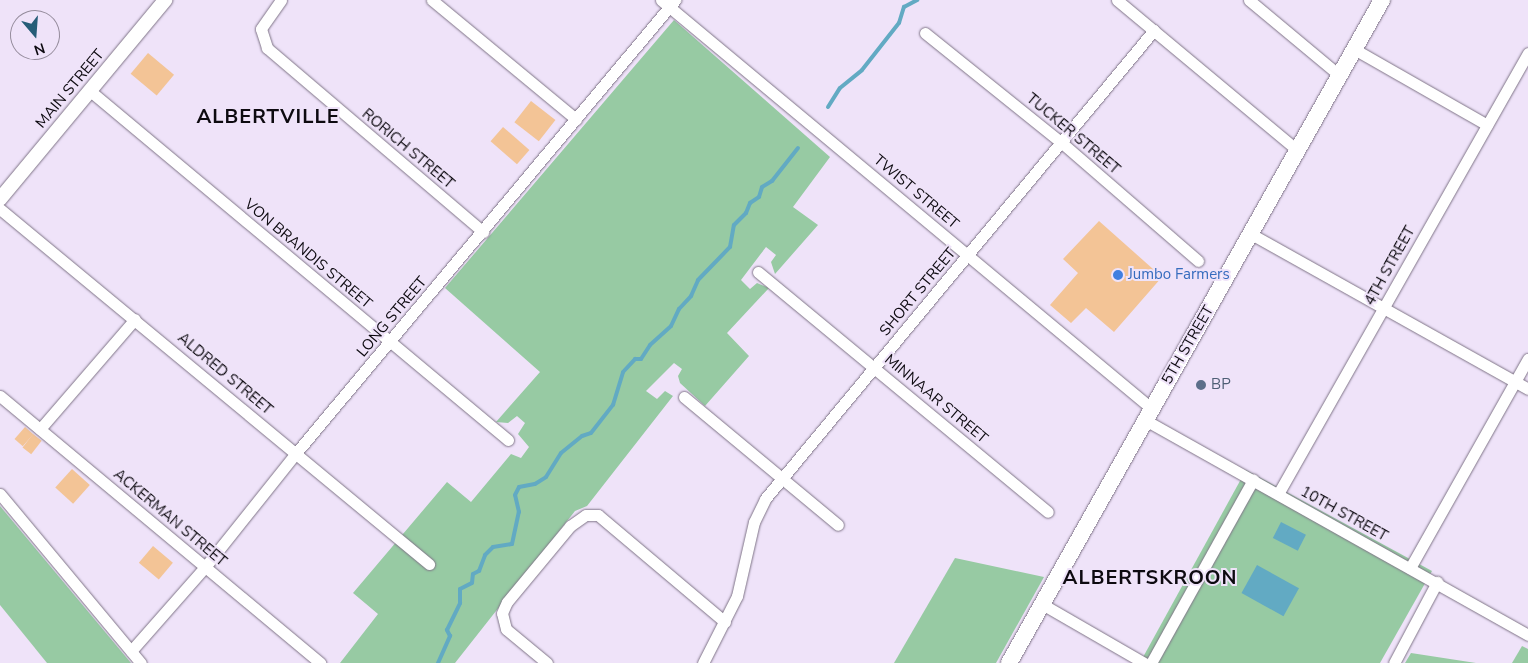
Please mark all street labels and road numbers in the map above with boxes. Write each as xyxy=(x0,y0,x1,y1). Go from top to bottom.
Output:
street label: MAIN STREET xyxy=(32,46,108,132)
street label: TUCKER STREET xyxy=(1023,90,1123,178)
street label: RORICH STREET xyxy=(358,105,458,193)
street label: TWIST STREET xyxy=(870,151,962,233)
street label: VON BRANDIS STREET xyxy=(241,195,375,313)
street label: 4TH STREET xyxy=(1361,223,1419,309)
street label: SHORT STREET xyxy=(876,244,960,340)
street label: LONG STREET xyxy=(353,273,431,361)
street label: 5TH STREET xyxy=(1158,303,1218,387)
street label: ALDRED STREET xyxy=(174,329,276,419)
street label: MINNAAR STREET xyxy=(881,351,991,447)
street label: ACKERMAN STREET xyxy=(110,465,230,571)
street label: 10TH STREET xyxy=(1297,483,1391,545)

